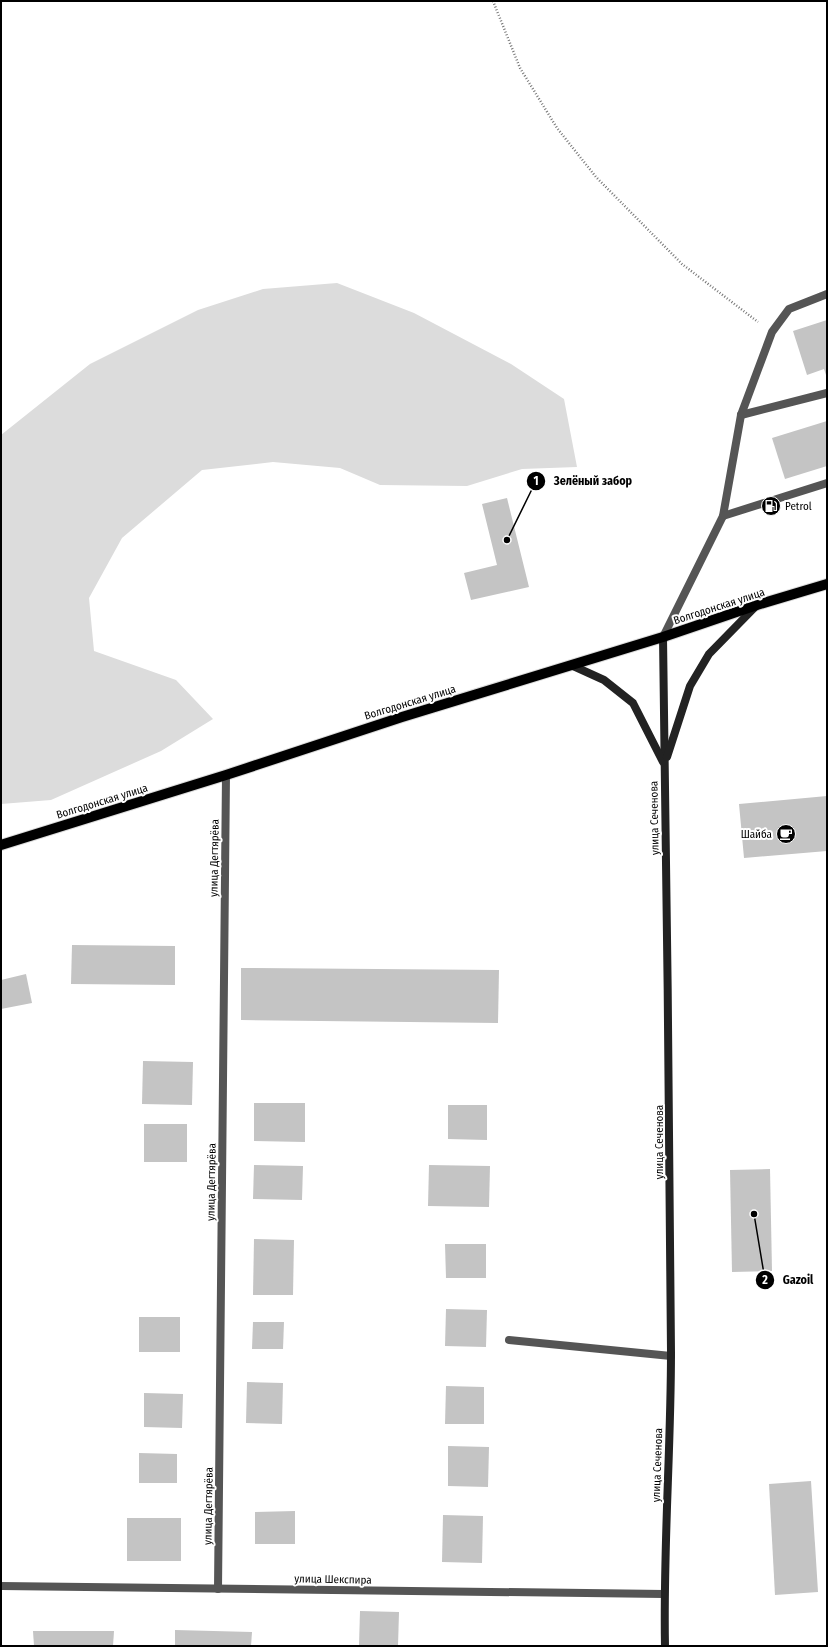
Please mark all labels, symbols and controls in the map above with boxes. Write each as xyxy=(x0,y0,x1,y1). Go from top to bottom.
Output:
callout: Зелёный забор xyxy=(526,469,641,493)
text: 1 xyxy=(533,474,539,488)
text: Зелёный забор xyxy=(553,474,633,488)
fuel station icon: Petrol xyxy=(760,495,782,517)
place label: Petrol xyxy=(785,500,812,513)
street label: Волгодонская улица xyxy=(672,586,766,627)
street label: Волгодонская улица xyxy=(363,682,457,723)
street label: Волгодонская улица xyxy=(55,781,149,822)
street label: улица Сеченова xyxy=(647,781,662,855)
street label: улица Дегтярёва xyxy=(207,819,222,897)
cafe icon: Шайба xyxy=(775,823,797,845)
place label: Шайба xyxy=(741,828,772,841)
street label: улица Сеченова xyxy=(653,1105,666,1179)
street label: улица Дегтярёва xyxy=(204,1143,219,1221)
callout: Gazoil xyxy=(755,1268,822,1292)
text: 2 xyxy=(761,1273,768,1287)
text: Gazoil xyxy=(783,1273,814,1287)
street label: улица Сеченова xyxy=(650,1428,665,1502)
street label: улица Дегтярёва xyxy=(201,1467,216,1545)
street label: улица Шекспира xyxy=(294,1572,372,1587)

